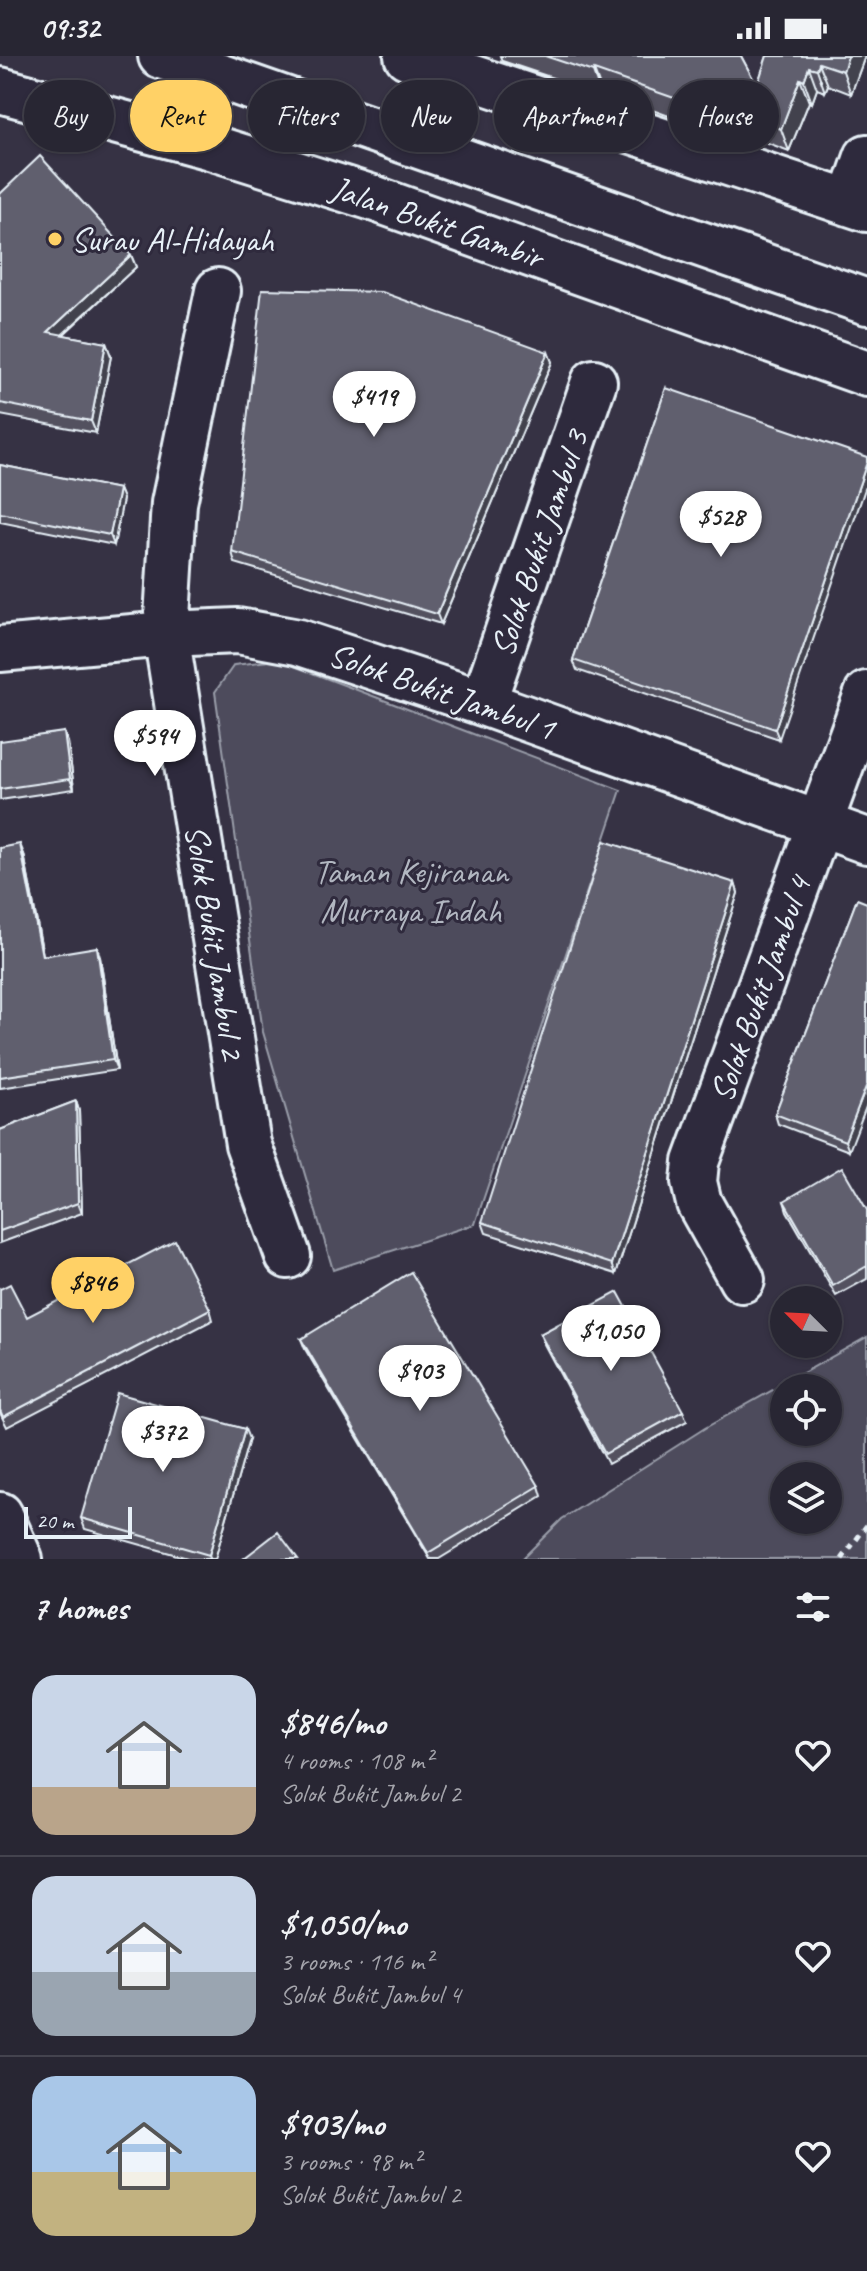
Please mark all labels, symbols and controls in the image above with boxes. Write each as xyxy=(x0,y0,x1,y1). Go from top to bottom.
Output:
text: 09:32 xyxy=(40,9,100,47)
chip: Buy xyxy=(24,80,114,152)
chip: Rent xyxy=(130,80,232,152)
chip: Filters xyxy=(248,80,365,152)
chip: New xyxy=(381,80,478,152)
chip: Apartment xyxy=(494,80,653,152)
chip: House xyxy=(669,80,779,152)
street label: Jalan Bukit Gambir xyxy=(324,165,552,279)
place label: Surau Al-Hidayah xyxy=(71,218,274,261)
marker: Surau Al-Hidayah xyxy=(46,230,64,248)
pin: $419 xyxy=(327,371,421,439)
text: $419 xyxy=(351,380,397,413)
street label: Solok Bukit Jambul 3 xyxy=(480,422,599,662)
pin: $528 xyxy=(674,491,768,559)
text: $528 xyxy=(698,500,744,533)
street label: Solok Bukit Jambul 1 xyxy=(323,632,562,750)
pin: $594 xyxy=(108,710,202,778)
text: $594 xyxy=(132,719,178,752)
street label: Solok Bukit Jambul 2 xyxy=(175,822,255,1065)
park label: Taman Kejiranan Murraya Indah xyxy=(314,850,510,932)
street label: Solok Bukit Jambul 4 xyxy=(699,867,822,1107)
pin: $846 xyxy=(46,1257,140,1325)
text: $846 xyxy=(69,1266,117,1299)
north arrow xyxy=(770,1286,842,1358)
map controls xyxy=(770,1286,842,1534)
pin: $1,050 xyxy=(546,1305,676,1373)
text: $1,050 xyxy=(579,1314,643,1347)
pin: $903 xyxy=(373,1345,467,1413)
text: $903 xyxy=(397,1354,443,1387)
button: locate xyxy=(770,1374,842,1446)
pin: $372 xyxy=(116,1406,210,1474)
text: $372 xyxy=(140,1415,186,1448)
button: layers xyxy=(770,1462,842,1534)
scale bar xyxy=(24,1503,132,1539)
text: 20 m xyxy=(36,1507,73,1535)
icon: filters xyxy=(791,1585,835,1629)
text: 7 homes xyxy=(32,1586,128,1629)
text: $846/mo xyxy=(280,1701,385,1744)
icon: home xyxy=(96,1707,192,1803)
icon: heart xyxy=(791,1733,835,1777)
text: 4 rooms · 108 m² xyxy=(280,1744,432,1777)
text: Solok Bukit Jambul 2 xyxy=(280,1777,461,1810)
text: $1,050/mo xyxy=(280,1902,406,1945)
icon: home xyxy=(96,1908,192,2004)
icon: heart xyxy=(791,1934,835,1978)
text: 3 rooms · 116 m² xyxy=(280,1945,432,1978)
text: Solok Bukit Jambul 4 xyxy=(280,1978,461,2011)
text: $903/mo xyxy=(280,2102,384,2145)
icon: home xyxy=(96,2108,192,2204)
icon: heart xyxy=(791,2134,835,2178)
text: 3 rooms · 98 m² xyxy=(280,2145,421,2178)
text: Solok Bukit Jambul 2 xyxy=(280,2178,461,2211)

